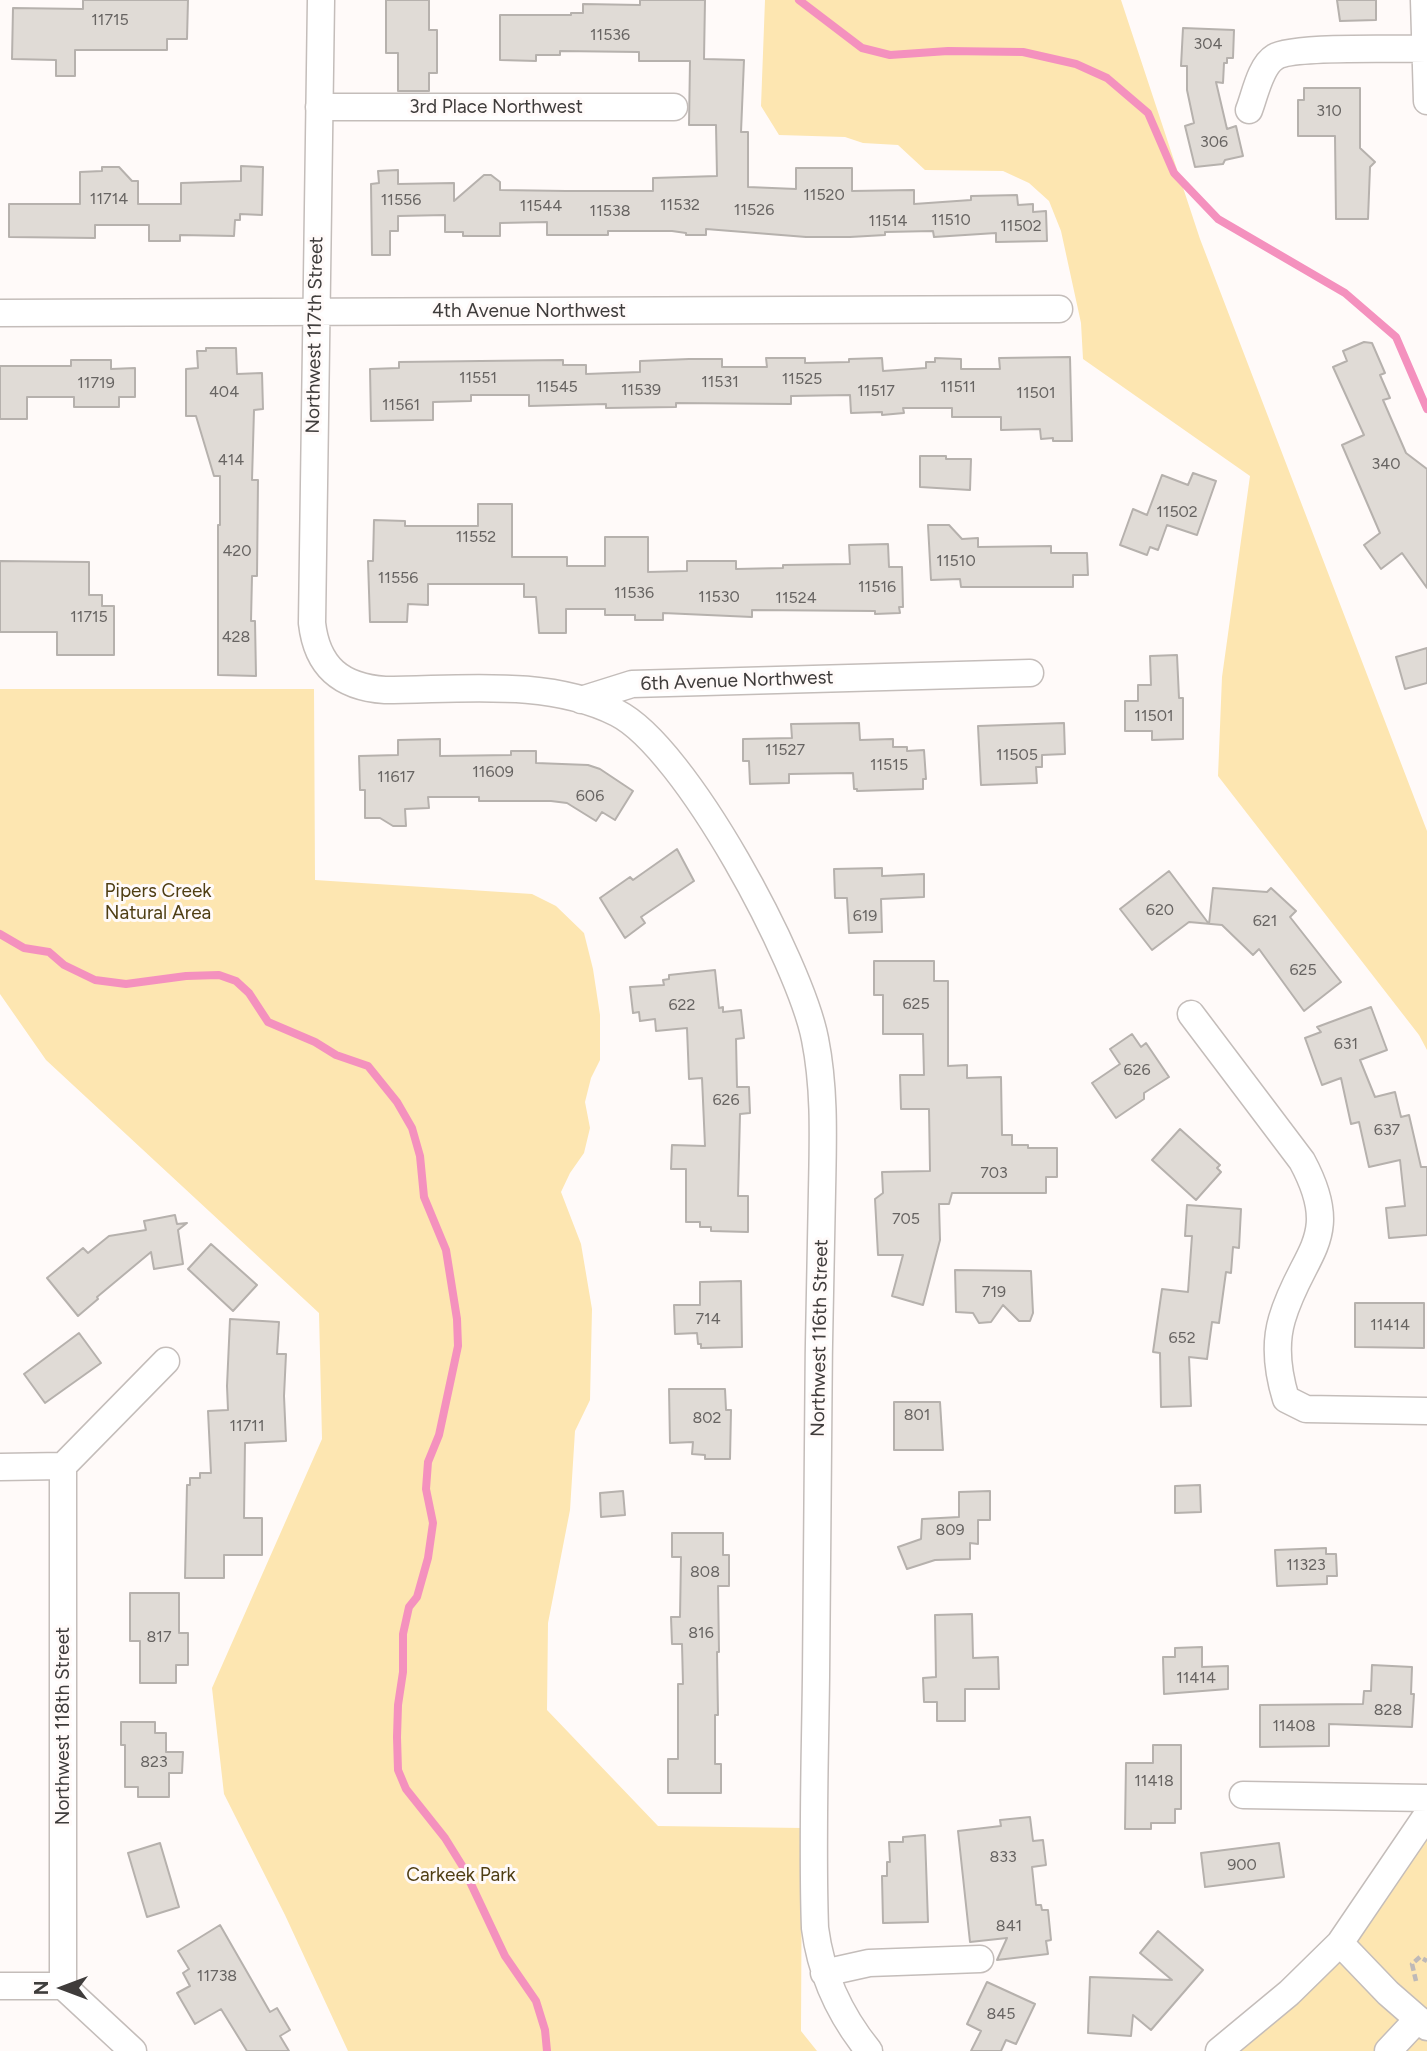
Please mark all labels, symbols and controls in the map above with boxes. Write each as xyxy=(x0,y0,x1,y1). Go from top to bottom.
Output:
house number: 11715 xyxy=(91,10,129,30)
house number: 11536 xyxy=(590,25,630,45)
house number: 304 xyxy=(1194,34,1222,54)
street label: 3rd Place Northwest xyxy=(409,96,583,118)
house number: 310 xyxy=(1316,101,1342,121)
house number: 306 xyxy=(1200,132,1228,152)
house number: 11520 xyxy=(803,185,845,205)
house number: 11714 xyxy=(90,189,128,209)
house number: 11556 xyxy=(381,190,421,210)
house number: 11532 xyxy=(660,195,700,215)
house number: 11544 xyxy=(520,196,562,216)
house number: 11526 xyxy=(734,200,774,220)
house number: 11538 xyxy=(590,201,630,221)
house number: 11510 xyxy=(931,210,971,230)
house number: 11514 xyxy=(869,211,907,231)
house number: 11502 xyxy=(1000,216,1042,236)
street label: Northwest 117th Street xyxy=(302,236,328,434)
street label: 4th Avenue Northwest xyxy=(432,300,626,322)
house number: 11551 xyxy=(459,368,497,388)
house number: 11525 xyxy=(782,369,822,389)
house number: 11531 xyxy=(701,372,739,392)
house number: 11719 xyxy=(77,373,115,393)
house number: 11545 xyxy=(536,377,578,397)
house number: 11511 xyxy=(940,377,976,397)
house number: 11539 xyxy=(621,380,661,400)
house number: 11517 xyxy=(857,381,895,401)
house number: 404 xyxy=(209,382,239,402)
house number: 11501 xyxy=(1016,383,1056,403)
house number: 11561 xyxy=(382,395,420,415)
house number: 414 xyxy=(218,450,244,470)
house number: 340 xyxy=(1372,454,1400,474)
house number: 11502 xyxy=(1156,502,1198,522)
house number: 11552 xyxy=(456,527,496,547)
house number: 420 xyxy=(222,541,252,561)
house number: 11510 xyxy=(936,551,976,571)
house number: 11556 xyxy=(378,568,418,588)
house number: 11516 xyxy=(858,577,896,597)
house number: 11536 xyxy=(614,583,654,603)
house number: 11530 xyxy=(698,587,740,607)
house number: 11524 xyxy=(775,588,817,608)
house number: 11715 xyxy=(70,607,108,627)
house number: 428 xyxy=(222,627,250,647)
street label: 6th Avenue Northwest xyxy=(640,666,834,696)
house number: 11501 xyxy=(1134,706,1174,726)
house number: 11527 xyxy=(765,740,805,760)
house number: 11505 xyxy=(996,745,1038,765)
house number: 11515 xyxy=(870,755,908,775)
house number: 11609 xyxy=(472,762,514,782)
house number: 11617 xyxy=(377,767,415,787)
house number: 606 xyxy=(576,786,604,806)
park label: Pipers Creek Natural Area xyxy=(104,880,212,924)
house number: 620 xyxy=(1146,900,1174,920)
house number: 619 xyxy=(853,906,877,926)
house number: 621 xyxy=(1253,911,1277,931)
house number: 625 xyxy=(1289,960,1317,980)
house number: 625 xyxy=(902,994,930,1014)
house number: 622 xyxy=(669,995,695,1015)
house number: 631 xyxy=(1334,1034,1358,1054)
house number: 626 xyxy=(1123,1060,1151,1080)
house number: 626 xyxy=(712,1090,740,1110)
house number: 637 xyxy=(1374,1120,1400,1140)
house number: 703 xyxy=(980,1163,1008,1183)
house number: 705 xyxy=(892,1209,920,1229)
street label: Northwest 116th Street xyxy=(807,1239,833,1437)
house number: 719 xyxy=(982,1282,1006,1302)
house number: 714 xyxy=(695,1309,721,1329)
house number: 11414 xyxy=(1370,1315,1410,1335)
house number: 652 xyxy=(1168,1328,1196,1348)
house number: 801 xyxy=(904,1405,930,1425)
house number: 802 xyxy=(692,1408,722,1428)
house number: 11711 xyxy=(229,1416,265,1436)
house number: 809 xyxy=(935,1520,965,1540)
house number: 11323 xyxy=(1286,1555,1326,1575)
house number: 808 xyxy=(690,1562,720,1582)
house number: 816 xyxy=(688,1623,714,1643)
street label: Northwest 118th Street xyxy=(52,1627,74,1825)
house number: 817 xyxy=(146,1627,172,1647)
house number: 11414 xyxy=(1176,1668,1216,1688)
house number: 828 xyxy=(1374,1700,1402,1720)
house number: 11408 xyxy=(1272,1716,1316,1736)
house number: 823 xyxy=(140,1752,168,1772)
house number: 11418 xyxy=(1134,1771,1174,1791)
house number: 833 xyxy=(989,1847,1017,1867)
house number: 900 xyxy=(1227,1855,1257,1875)
park label: Carkeek Park xyxy=(406,1864,516,1886)
house number: 841 xyxy=(996,1916,1022,1936)
north arrow xyxy=(28,1953,98,2023)
house number: 11738 xyxy=(197,1966,237,1986)
text: N xyxy=(30,1981,53,1995)
house number: 845 xyxy=(987,2004,1015,2024)

